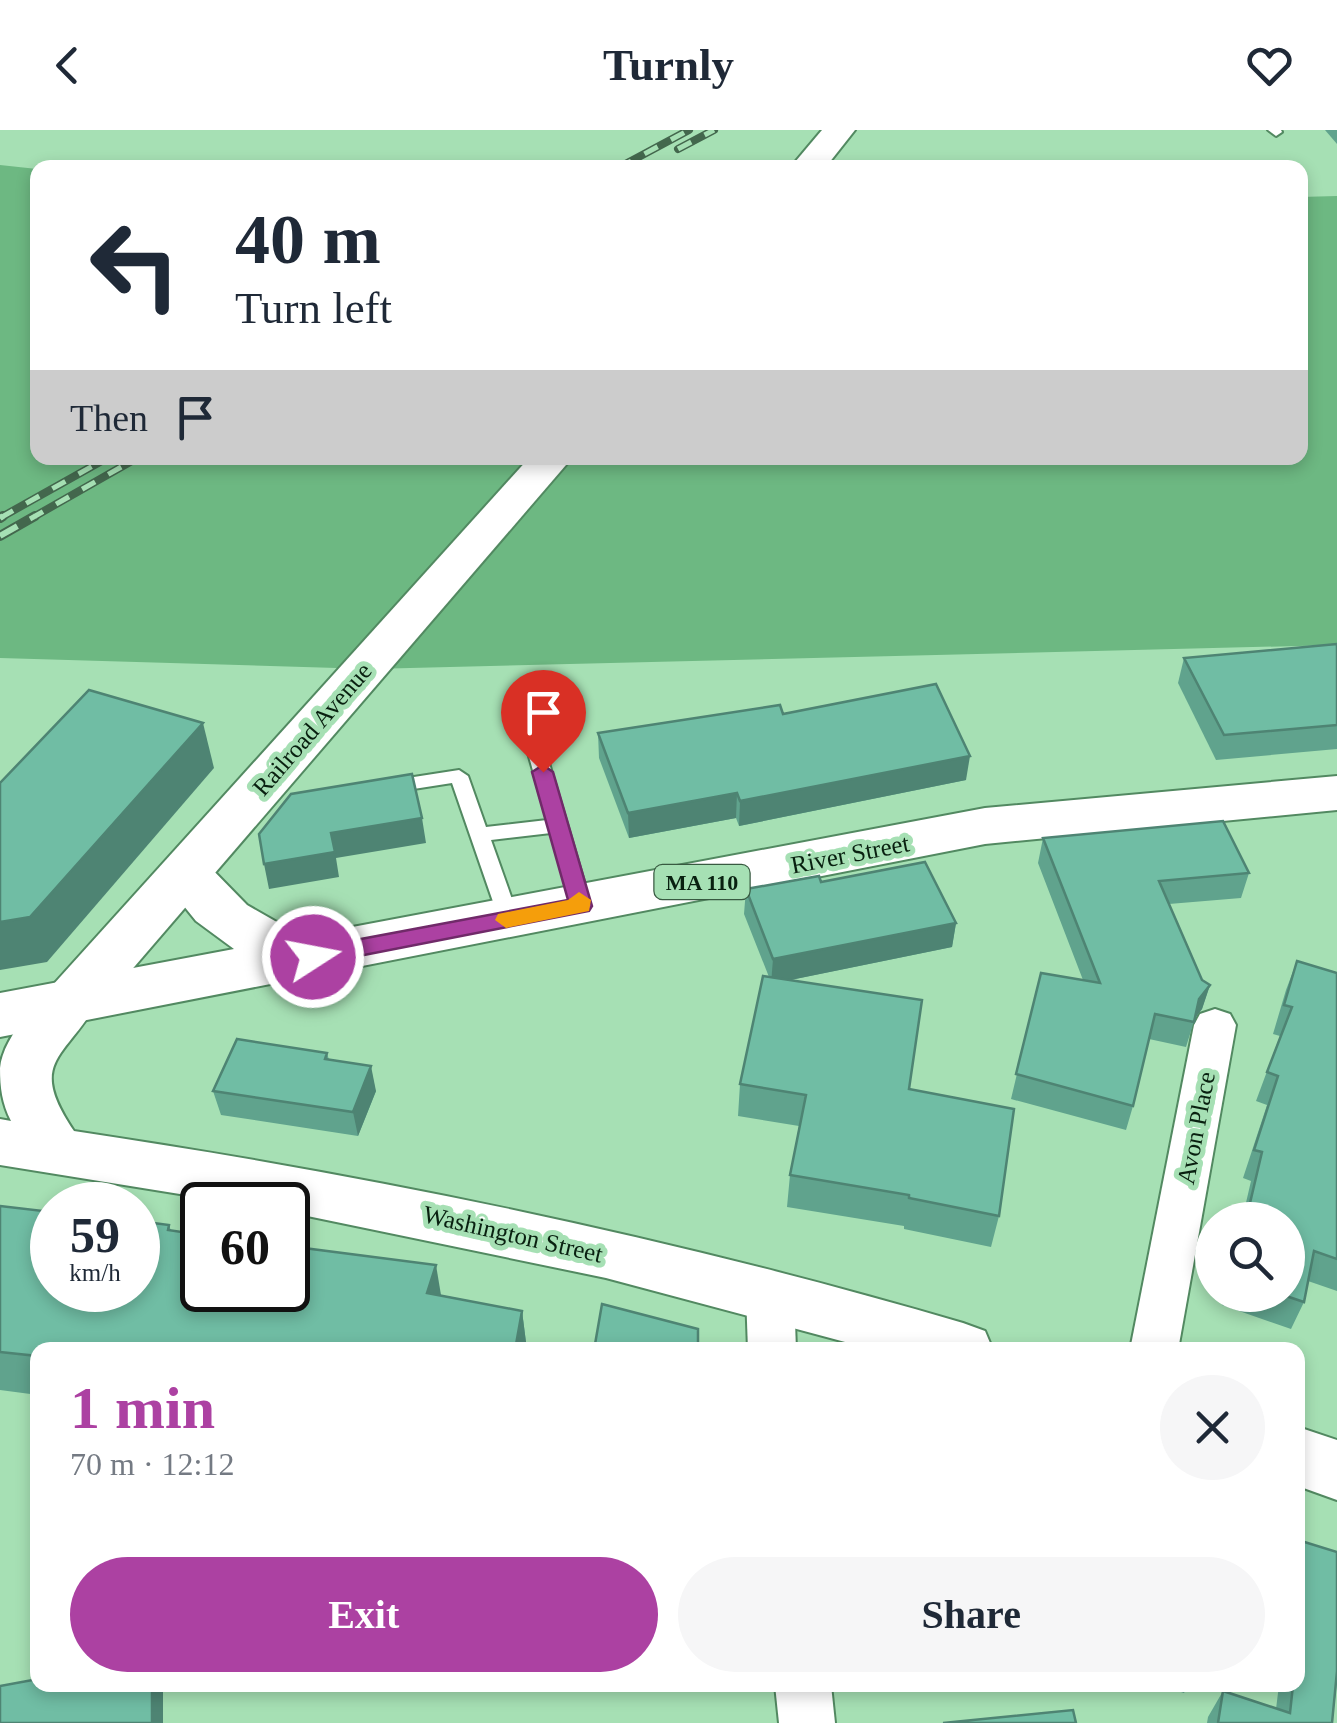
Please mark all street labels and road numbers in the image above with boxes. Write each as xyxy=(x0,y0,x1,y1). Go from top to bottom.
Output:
street label: Railroad Avenue xyxy=(247,657,377,801)
street label: River Street xyxy=(788,829,912,879)
road number: MA 110 xyxy=(654,865,750,899)
street label: Avon Place xyxy=(1172,1069,1220,1187)
street label: Washington Street xyxy=(421,1200,605,1268)

